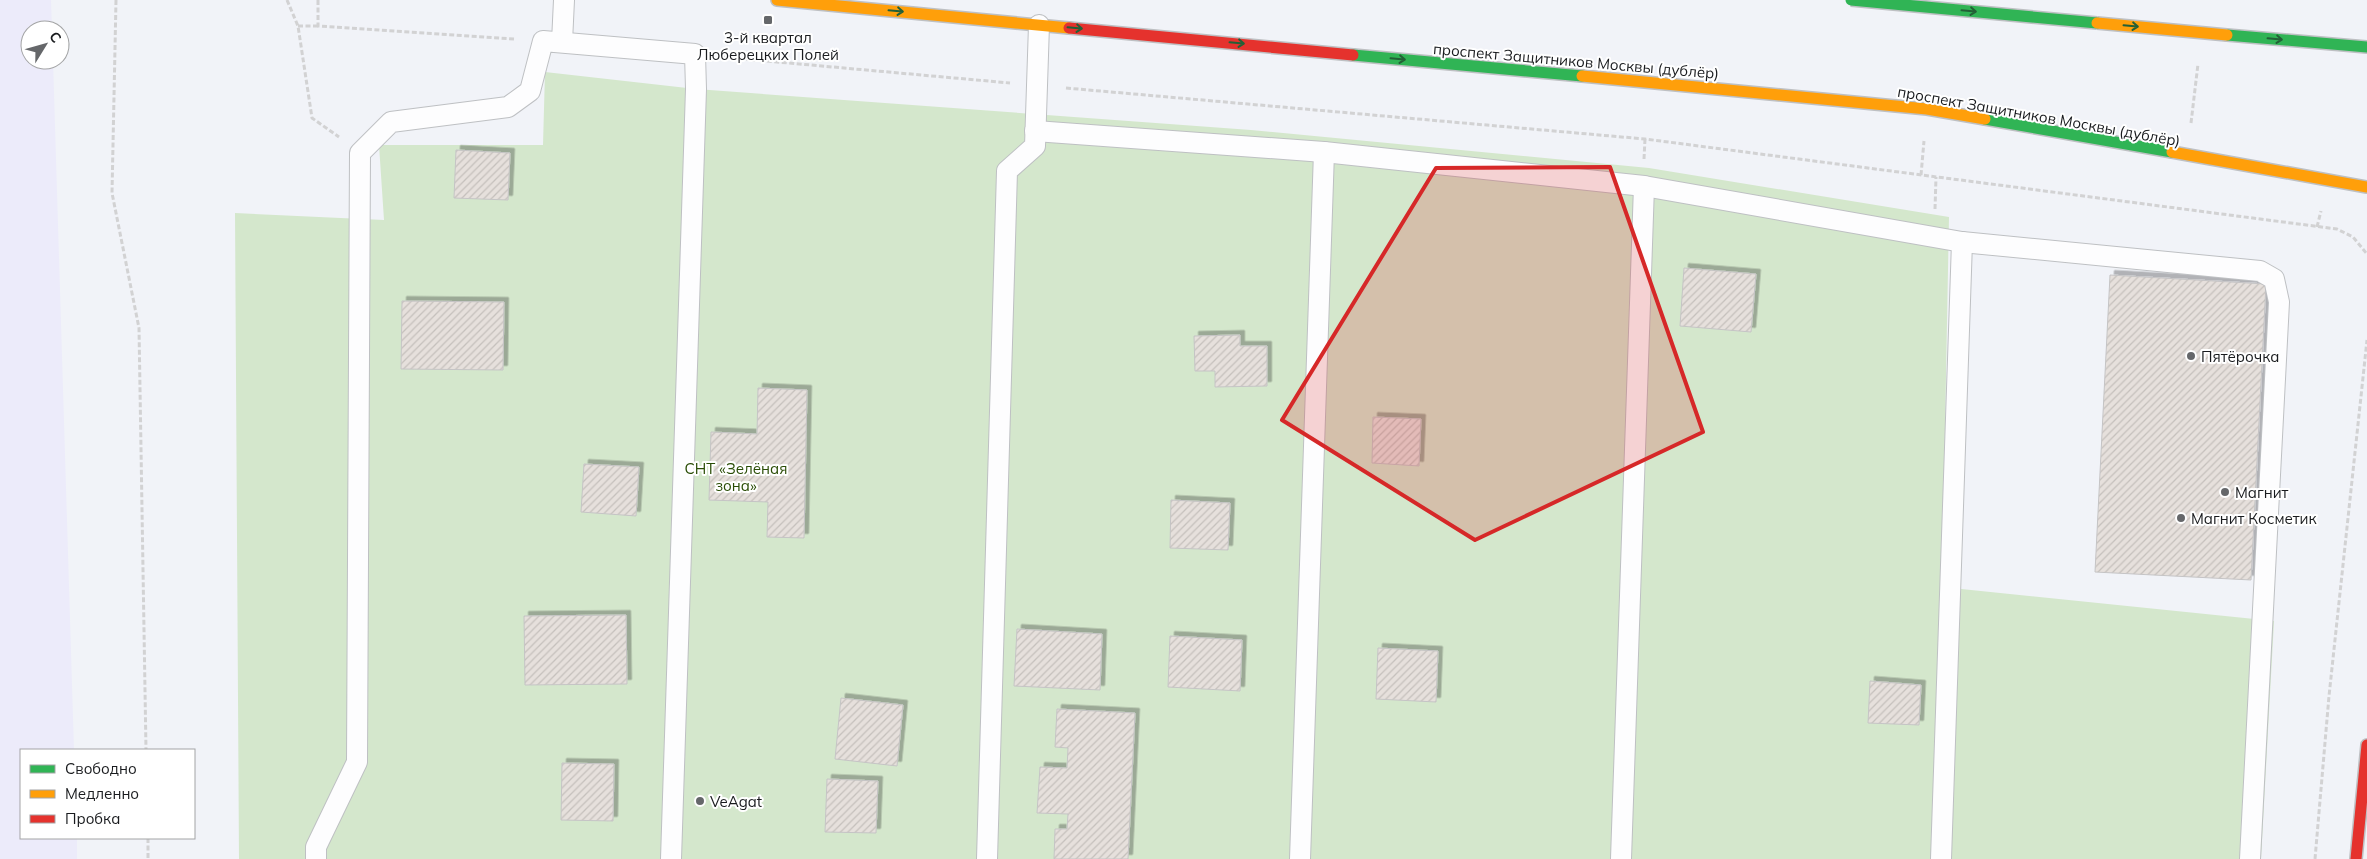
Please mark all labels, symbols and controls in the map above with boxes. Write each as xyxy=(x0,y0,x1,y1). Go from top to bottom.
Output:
one-way arrow xyxy=(887,6,903,16)
one-way arrow xyxy=(1961,6,1977,16)
marker: 3-й квартал Люберецких Полей xyxy=(762,14,774,26)
north arrow xyxy=(20,20,70,70)
one-way arrow xyxy=(2123,21,2139,31)
one-way arrow xyxy=(1067,23,1083,33)
text: С xyxy=(45,28,65,46)
place label: 3-й квартал Люберецких Полей xyxy=(697,28,839,64)
one-way arrow xyxy=(2267,34,2283,44)
one-way arrow xyxy=(1228,39,1244,48)
street label: проспект Защитников Москвы (дублёр) xyxy=(1432,39,1720,83)
one-way arrow xyxy=(1390,54,1406,64)
street label: проспект Защитников Москвы (дублёр) xyxy=(1896,82,2182,150)
place label: Пятёрочка xyxy=(2201,347,2279,366)
marker: Пятёрочка xyxy=(2185,350,2197,362)
park label: СНТ «Зелёная зона» xyxy=(685,459,787,495)
place label: Магнит xyxy=(2235,483,2289,502)
marker: Магнит xyxy=(2219,486,2231,498)
place label: Магнит Косметик xyxy=(2191,509,2318,528)
marker: Магнит Косметик xyxy=(2175,512,2187,524)
legend xyxy=(20,749,195,839)
text: Свободно xyxy=(65,759,137,778)
text: Медленно xyxy=(65,784,139,803)
place label: VeAgat xyxy=(710,792,762,811)
marker: VeAgat xyxy=(694,795,706,807)
text: Пробка xyxy=(65,809,120,828)

